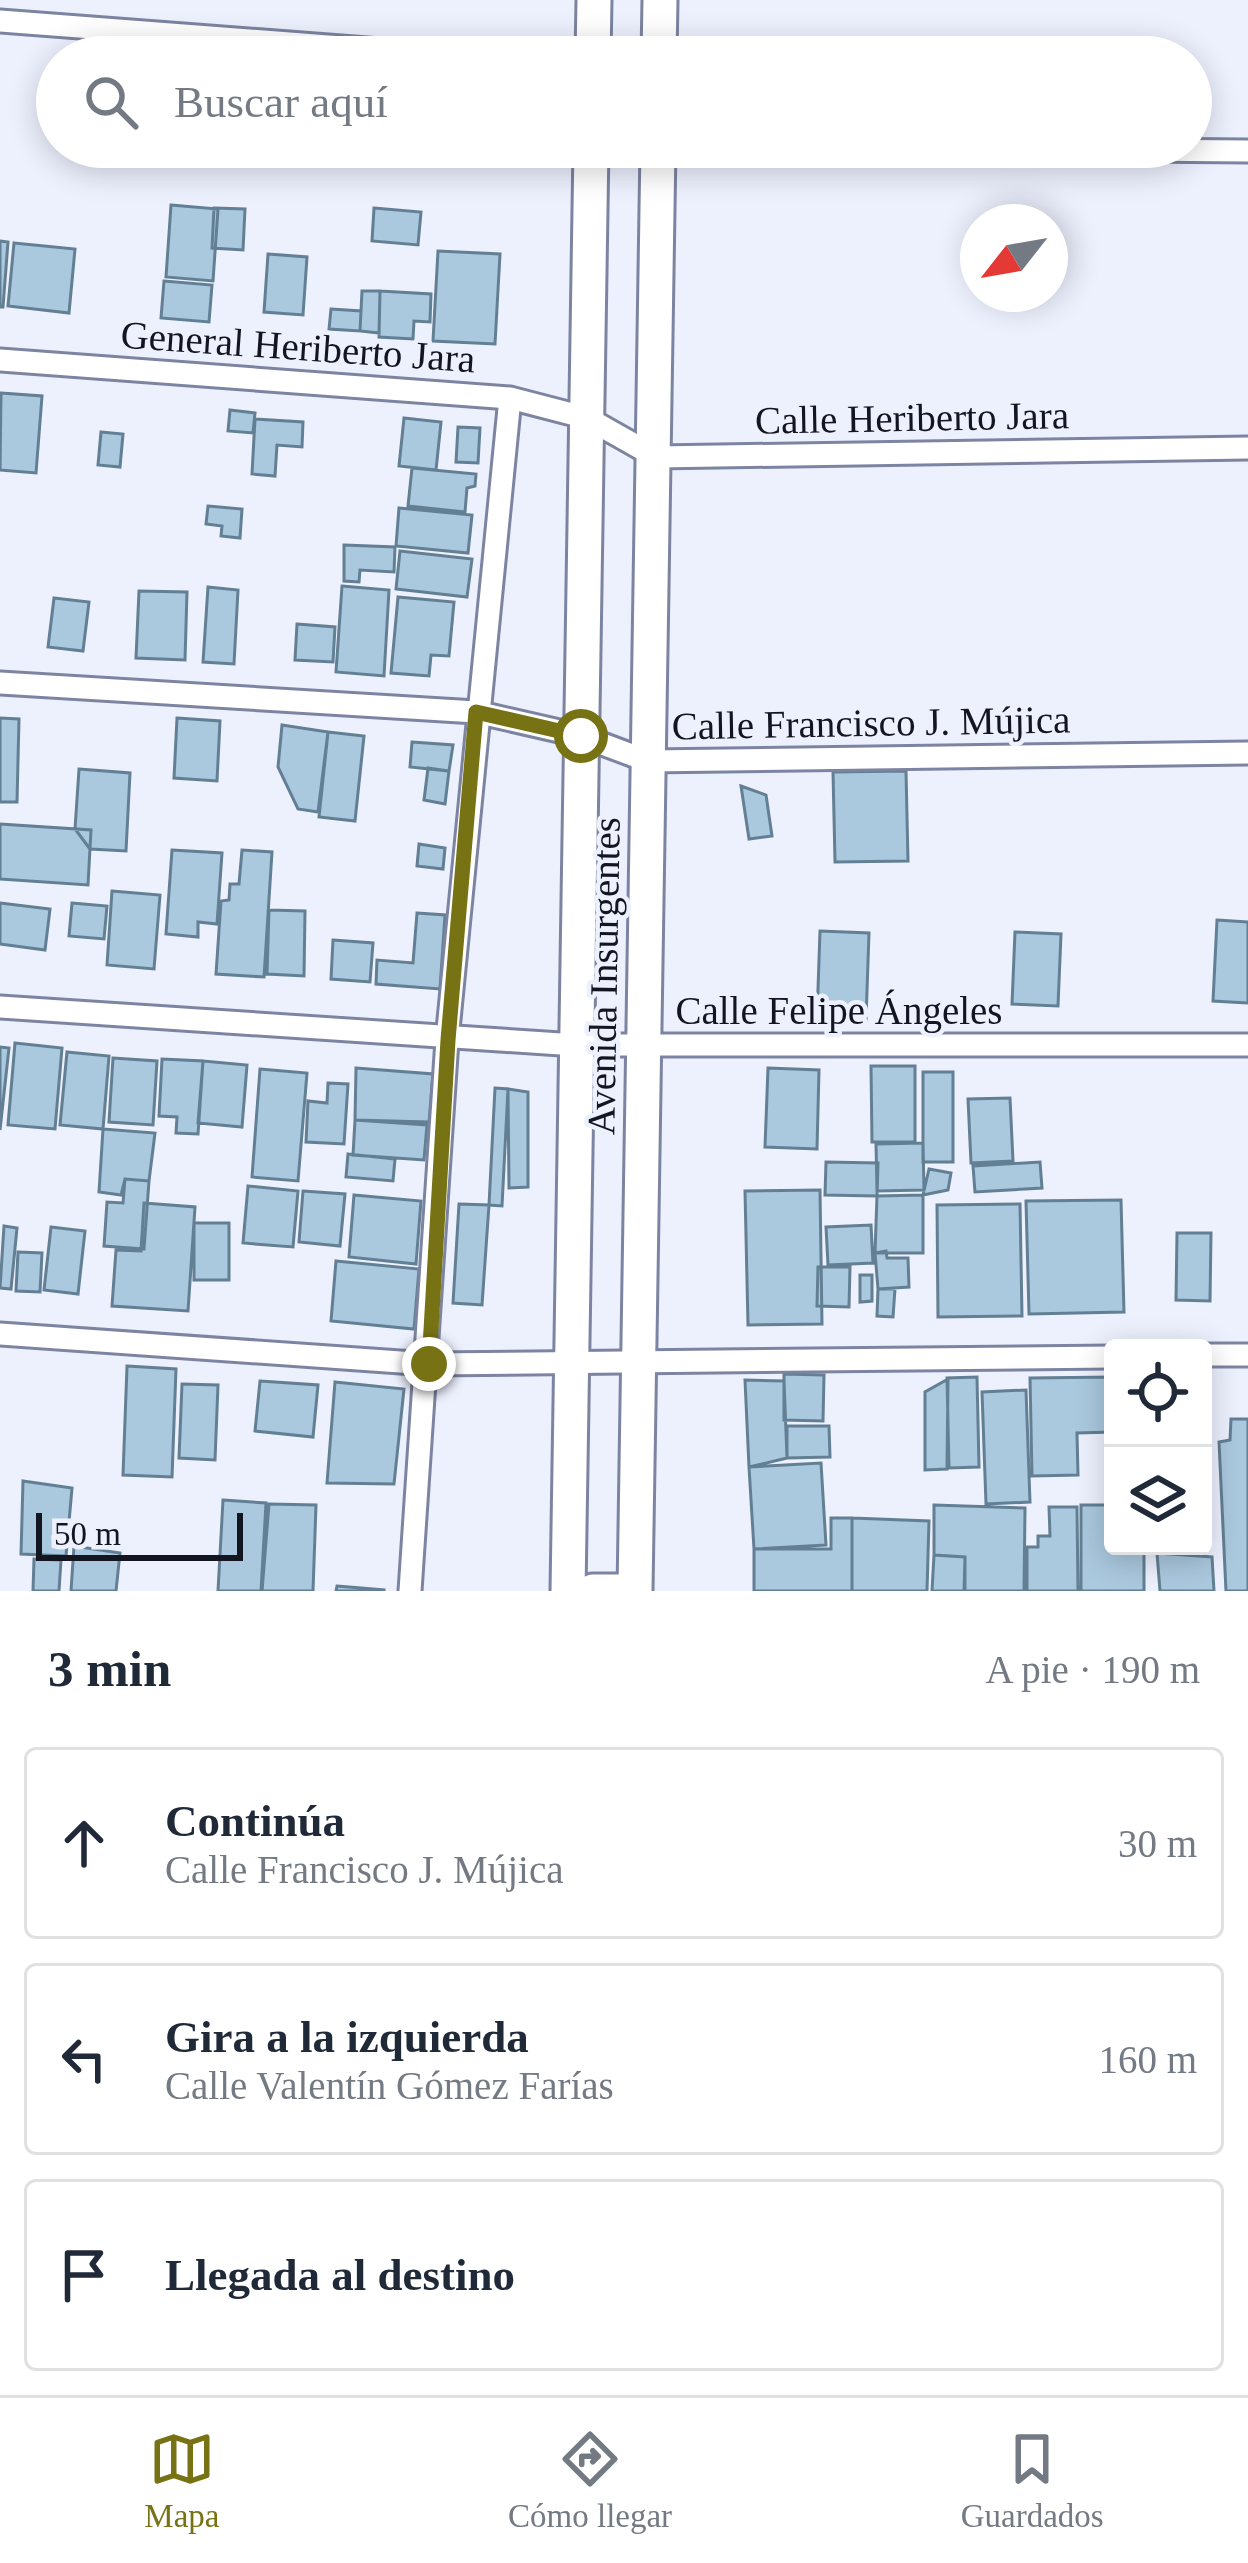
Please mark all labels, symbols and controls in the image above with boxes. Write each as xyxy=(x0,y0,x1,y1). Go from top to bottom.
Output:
search box xyxy=(36,36,1212,168)
icon: search xyxy=(78,69,144,135)
text: Buscar aquí xyxy=(174,77,388,127)
north arrow xyxy=(960,204,1068,312)
street label: General Heriberto Jara xyxy=(119,313,477,380)
street label: Calle Heriberto Jara xyxy=(755,393,1069,442)
street label: Calle Francisco J. Mújica xyxy=(671,698,1071,748)
route start xyxy=(554,709,608,763)
street label: Avenida Insurgentes xyxy=(579,817,629,1135)
street label: Calle Felipe Ángeles xyxy=(675,989,1003,1033)
route end xyxy=(402,1337,456,1391)
map controls xyxy=(1104,1339,1212,1555)
button: locate xyxy=(1104,1339,1212,1447)
button: layers xyxy=(1104,1447,1212,1555)
scale bar xyxy=(36,1507,243,1560)
text: 50 m xyxy=(54,1516,121,1552)
text: 3 min xyxy=(48,1641,171,1697)
text: A pie · 190 m xyxy=(986,1648,1200,1691)
text: Continúa xyxy=(165,1796,345,1846)
icon: ahead xyxy=(51,1810,117,1876)
text: 30 m xyxy=(1118,1822,1197,1865)
text: Calle Francisco J. Mújica xyxy=(165,1848,564,1891)
text: Gira a la izquierda xyxy=(165,2012,529,2062)
icon: left xyxy=(51,2026,117,2092)
text: 160 m xyxy=(1098,2038,1197,2081)
text: Calle Valentín Gómez Farías xyxy=(165,2064,614,2107)
icon: arrive xyxy=(51,2242,117,2308)
text: Llegada al destino xyxy=(165,2250,515,2300)
tab: Mapa xyxy=(144,2426,219,2535)
tab: Cómo llegar xyxy=(508,2426,672,2535)
tab: Guardados xyxy=(961,2426,1104,2535)

